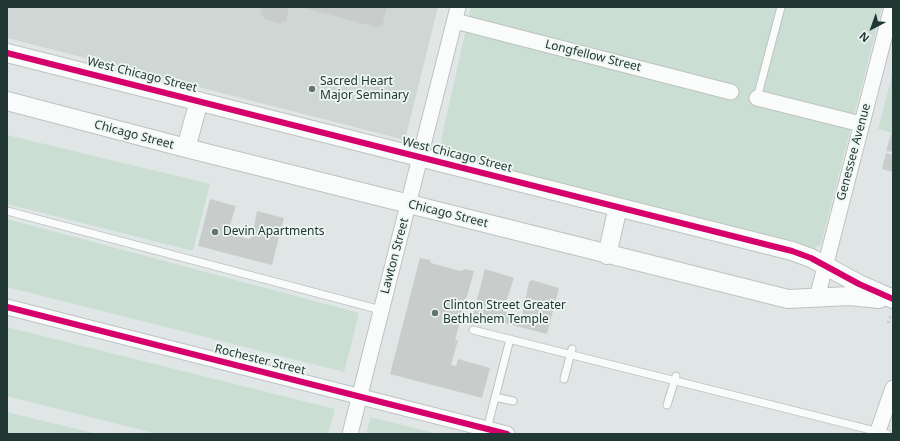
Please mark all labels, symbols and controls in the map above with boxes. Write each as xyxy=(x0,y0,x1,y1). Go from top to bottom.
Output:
north arrow xyxy=(852,8,892,48)
text: N xyxy=(856,29,872,46)
street label: Longfellow Street xyxy=(543,37,643,75)
street label: West Chicago Street xyxy=(86,54,198,96)
place label: Sacred Heart Major Seminary xyxy=(320,75,409,103)
marker: Sacred Heart Major Seminary xyxy=(307,84,317,94)
street label: Genessee Avenue xyxy=(834,102,874,202)
street label: Chicago Street xyxy=(93,117,175,153)
street label: West Chicago Street xyxy=(401,134,513,176)
street label: Chicago Street xyxy=(407,197,489,231)
street label: Lawton Street xyxy=(378,216,412,296)
place label: Devin Apartments xyxy=(223,225,325,239)
marker: Devin Apartments xyxy=(210,227,220,237)
place label: Clinton Street Greater Bethlehem Temple xyxy=(443,299,566,327)
marker: Clinton Street Greater Bethlehem Temple xyxy=(430,308,440,318)
street label: Rochester Street xyxy=(213,342,307,378)

